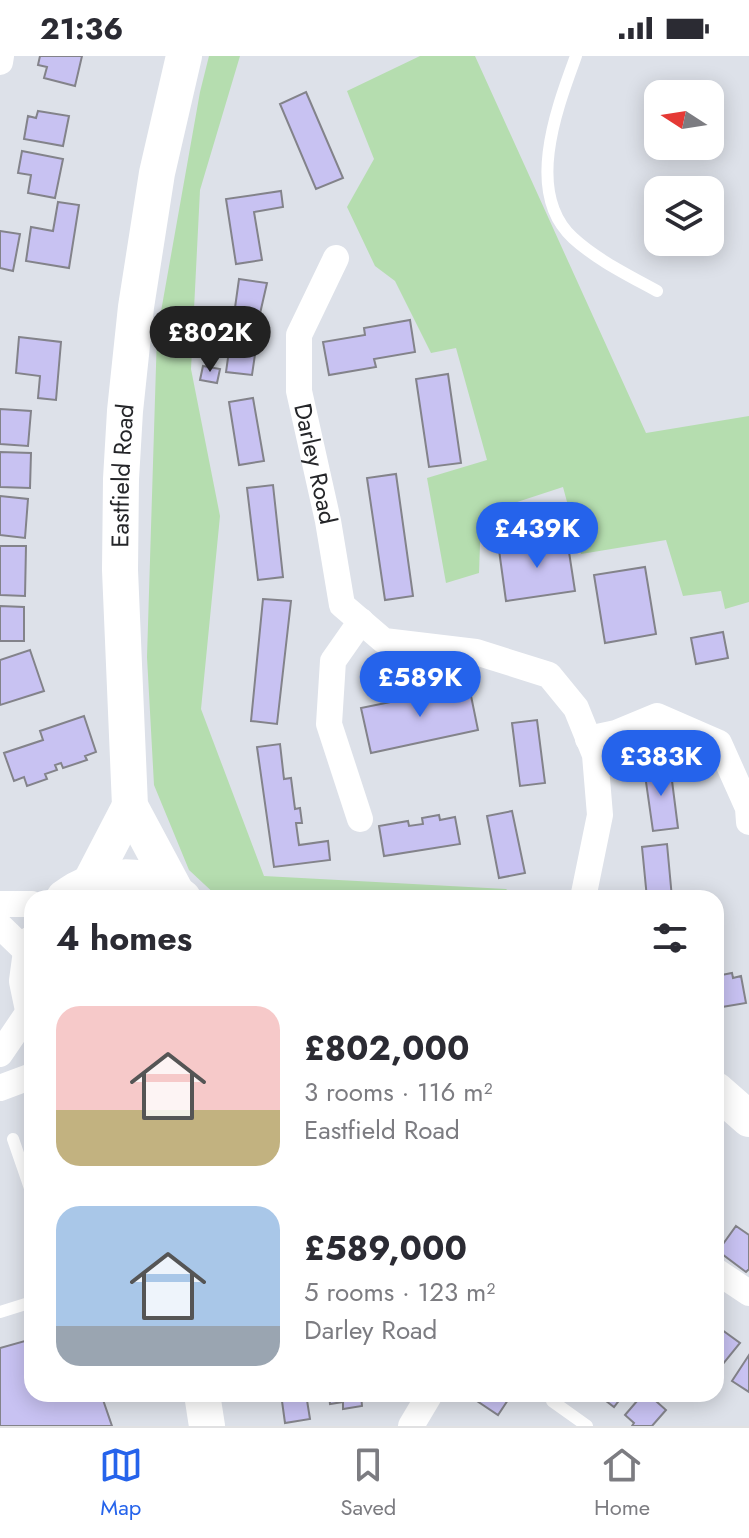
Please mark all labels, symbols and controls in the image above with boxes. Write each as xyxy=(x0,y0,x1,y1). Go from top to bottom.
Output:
text: 21:36 xyxy=(40,7,123,50)
north arrow xyxy=(644,80,724,160)
map controls xyxy=(644,80,724,256)
button: layers xyxy=(644,176,724,256)
pin: £802K xyxy=(154,306,266,374)
text: £802K xyxy=(168,313,252,351)
street label: Darley Road xyxy=(285,400,346,528)
street label: Eastfield Road xyxy=(102,402,143,548)
pin: £439K xyxy=(481,502,593,570)
text: £439K xyxy=(494,509,580,547)
pin: £589K xyxy=(364,651,476,719)
text: £589K xyxy=(378,658,462,696)
pin: £383K xyxy=(605,730,717,798)
text: £383K xyxy=(620,737,702,775)
text: 4 homes xyxy=(56,914,192,963)
icon: filters xyxy=(648,916,692,960)
text: £802,000 xyxy=(304,1024,469,1073)
icon: home xyxy=(120,1038,216,1134)
text: 3 rooms · 116 m² xyxy=(304,1073,493,1111)
text: Eastfield Road xyxy=(304,1111,460,1149)
text: £589,000 xyxy=(304,1224,467,1273)
icon: home xyxy=(120,1238,216,1334)
text: 5 rooms · 123 m² xyxy=(304,1273,495,1311)
text: Darley Road xyxy=(304,1311,437,1349)
tab: Map xyxy=(99,1443,143,1523)
tab: Saved xyxy=(341,1443,396,1523)
tab: Home xyxy=(594,1443,650,1523)

